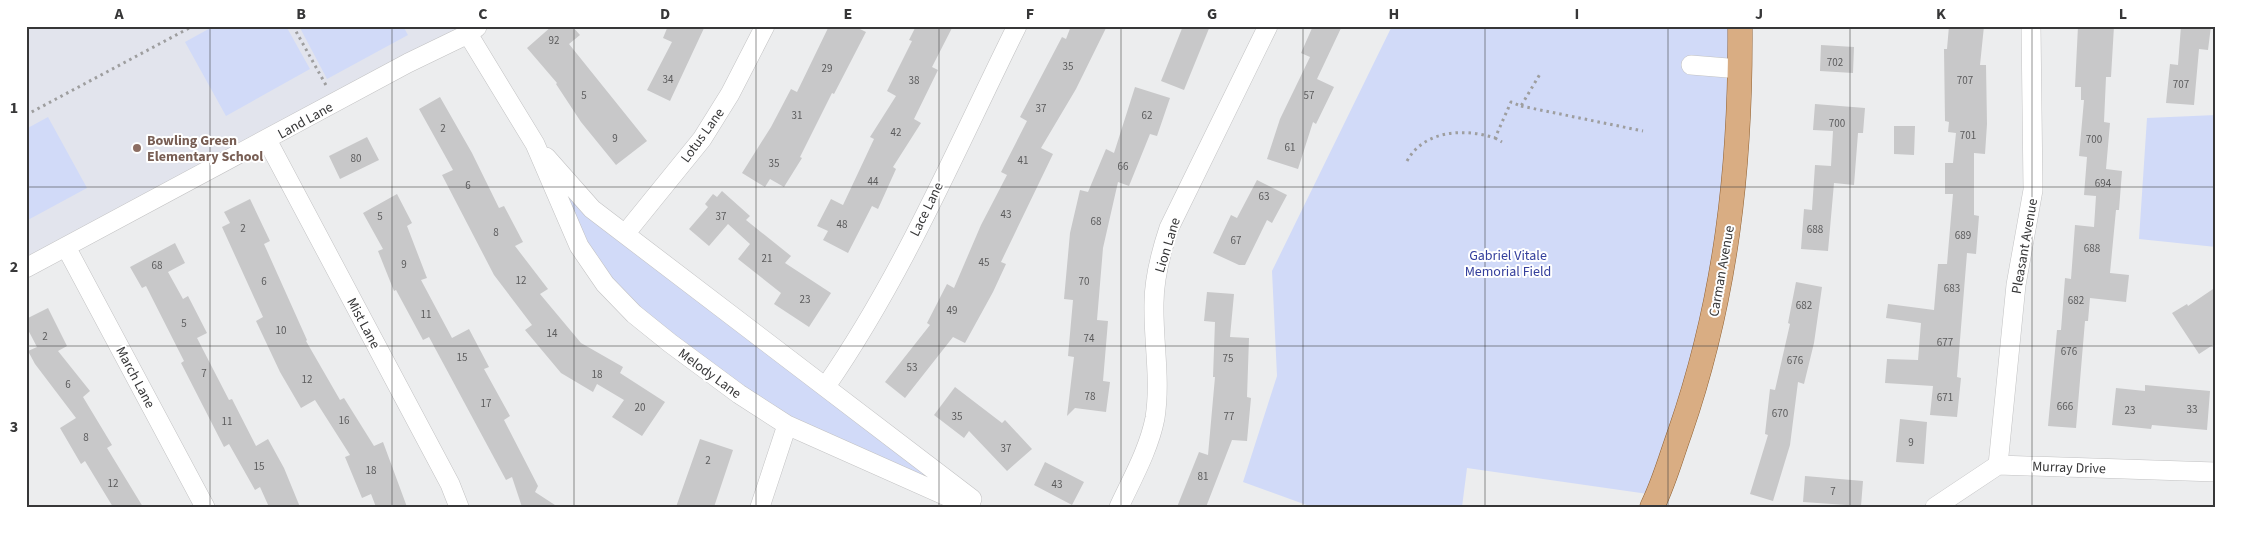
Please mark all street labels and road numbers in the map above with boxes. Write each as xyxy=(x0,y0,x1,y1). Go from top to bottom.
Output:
street label: Land Lane xyxy=(274,97,337,144)
street label: Lotus Lane xyxy=(676,104,730,167)
street label: Lace Lane xyxy=(905,179,949,240)
street label: Pleasant Avenue xyxy=(2007,197,2043,295)
street label: Lion Lane xyxy=(1150,215,1186,275)
street label: Carman Avenue xyxy=(1704,224,1740,318)
street label: Mist Lane xyxy=(341,294,385,353)
street label: March Lane xyxy=(111,343,160,412)
street label: Melody Lane xyxy=(674,344,745,404)
street label: Murray Drive xyxy=(2032,457,2106,479)

